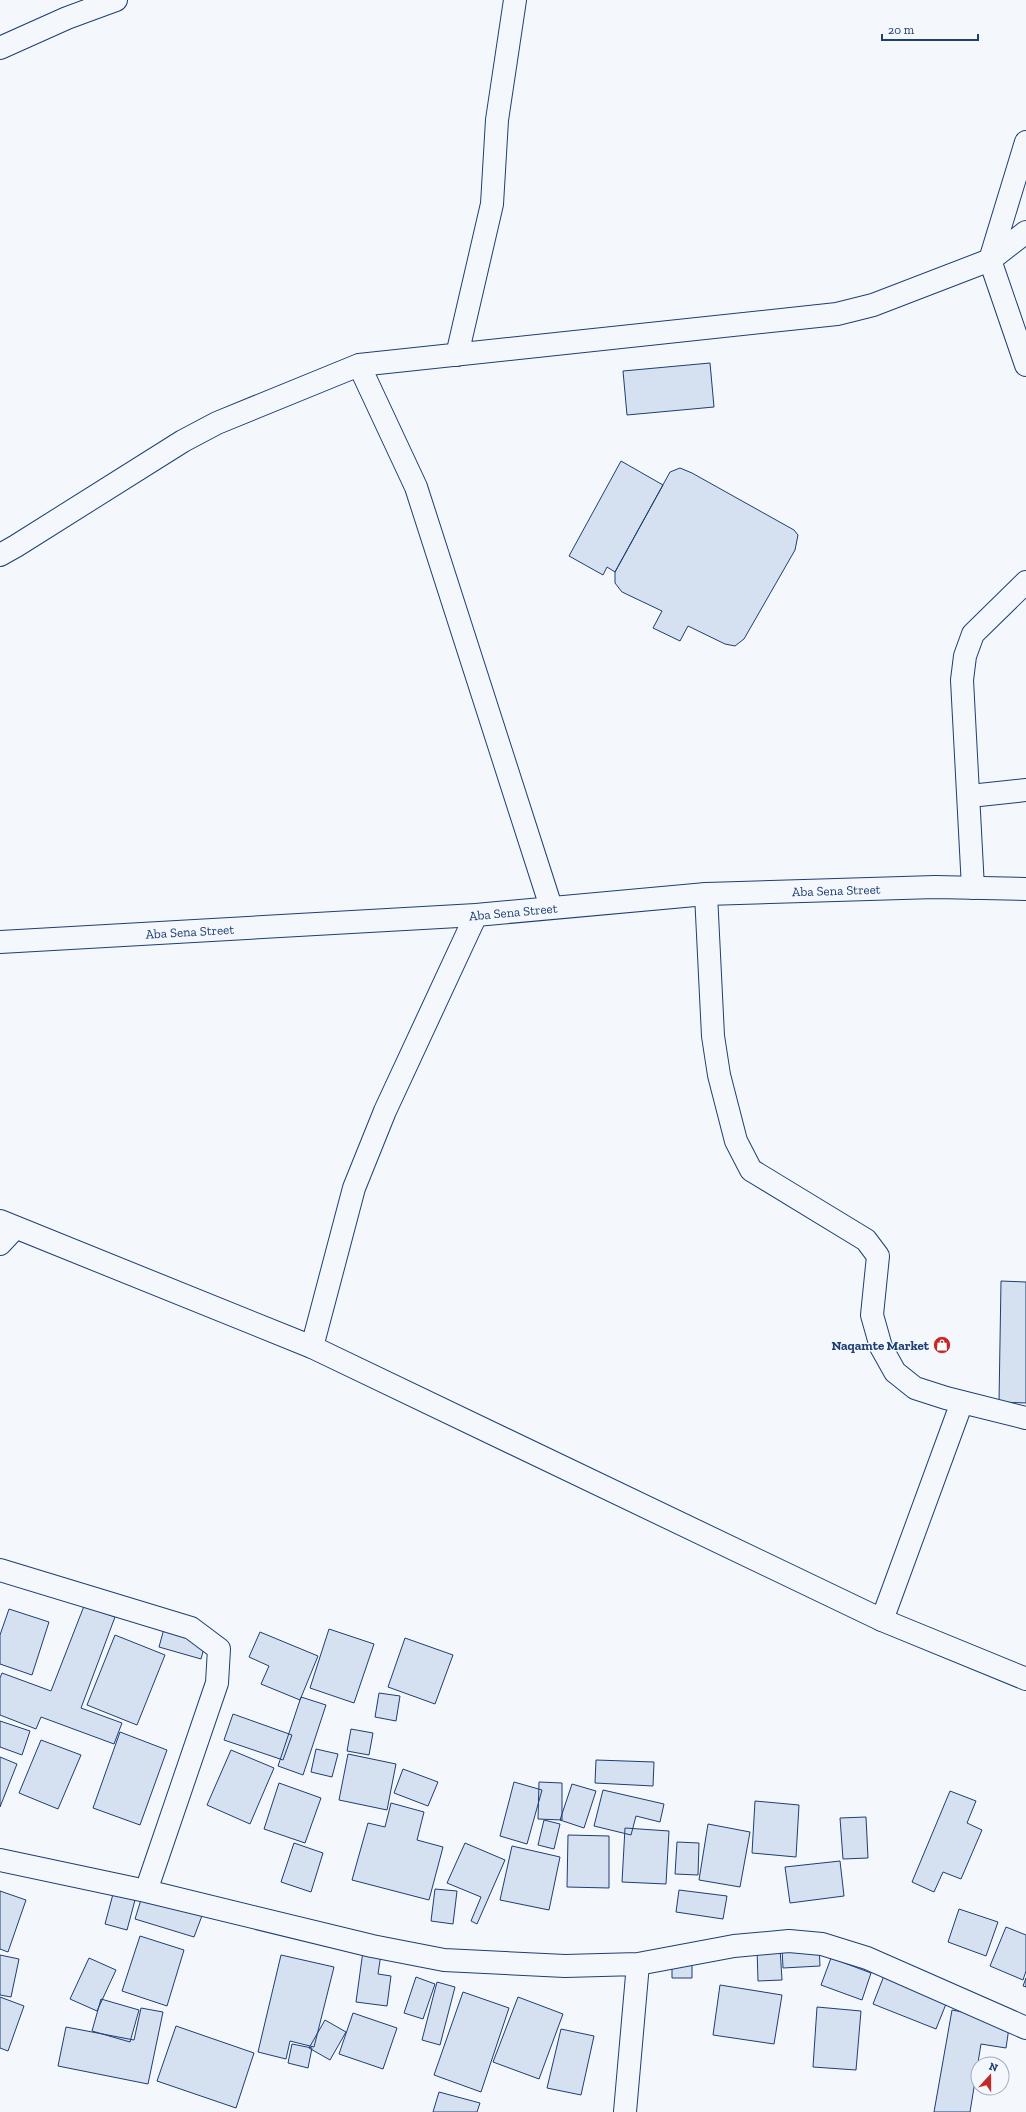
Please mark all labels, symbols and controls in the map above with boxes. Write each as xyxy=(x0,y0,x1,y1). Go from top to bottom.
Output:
scale bar xyxy=(882,16,978,42)
text: 20 m xyxy=(888,23,915,37)
street label: Aba Sena Street xyxy=(792,881,881,899)
street label: Aba Sena Street xyxy=(468,900,558,923)
street label: Aba Sena Street xyxy=(145,921,235,941)
shop icon: Naqamte Market xyxy=(932,1335,952,1355)
place label: Naqamte Market xyxy=(831,1338,930,1353)
north arrow xyxy=(970,2056,1010,2096)
text: N xyxy=(987,2060,1000,2075)

